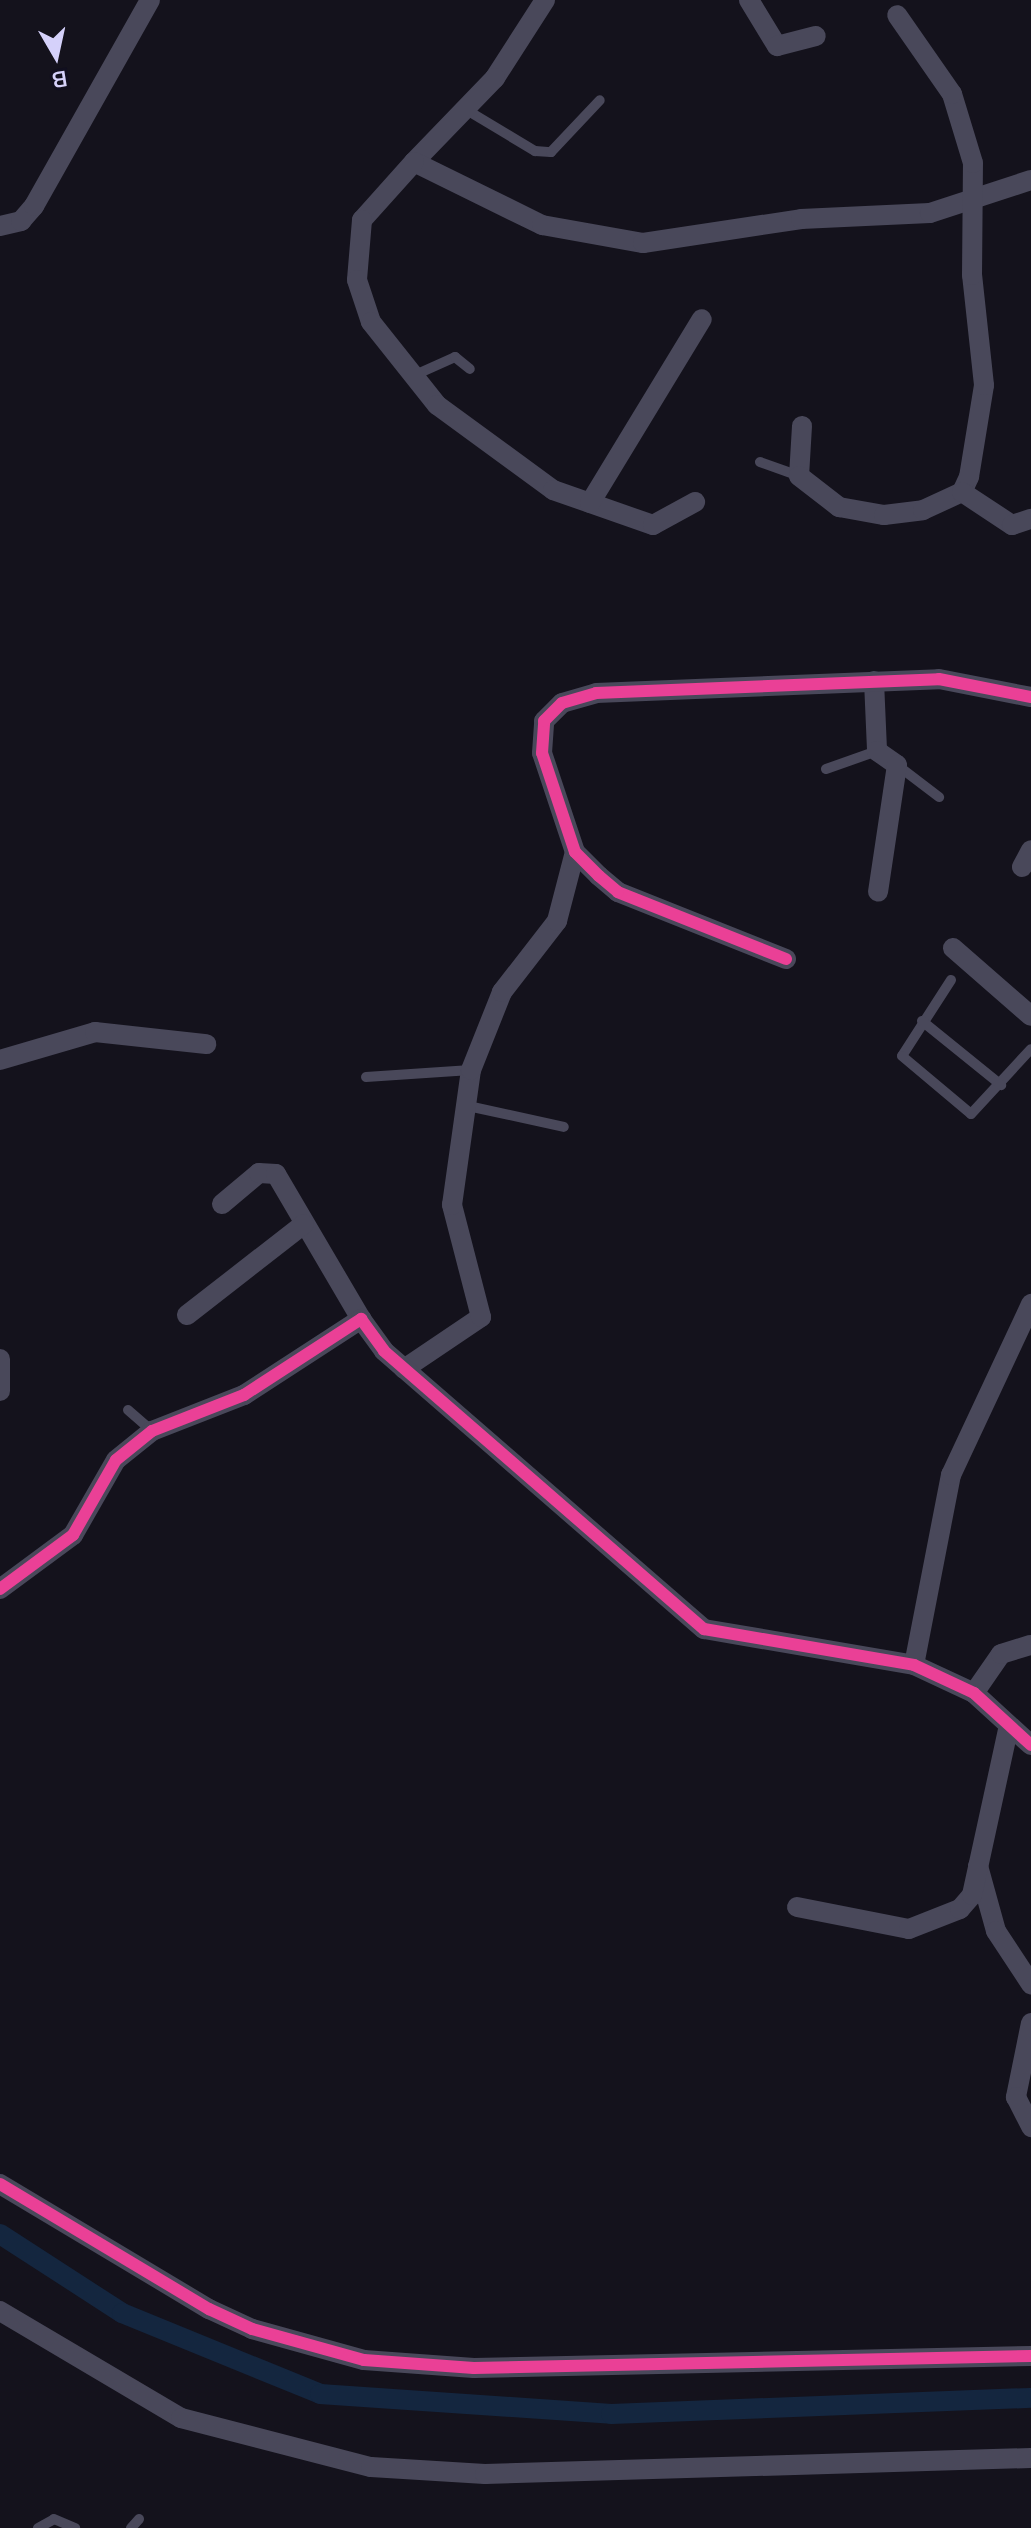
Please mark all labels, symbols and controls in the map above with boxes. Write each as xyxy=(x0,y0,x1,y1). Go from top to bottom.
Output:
north arrow xyxy=(16,16,96,96)
text: B xyxy=(50,65,69,95)

